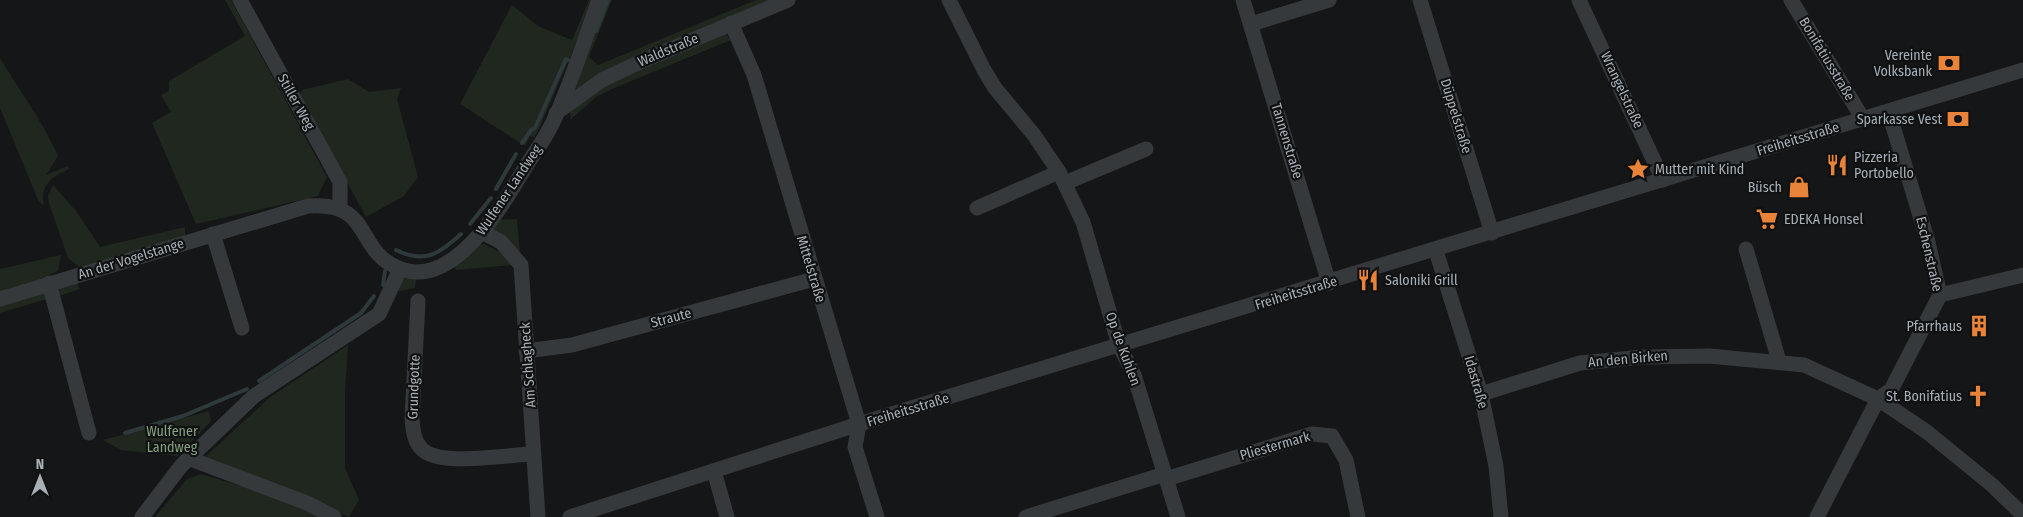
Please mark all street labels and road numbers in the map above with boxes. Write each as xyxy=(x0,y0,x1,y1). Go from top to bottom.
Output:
street label: Bonifatiusstraße xyxy=(1795,14,1859,104)
street label: Waldstraße xyxy=(635,30,701,70)
street label: Wrangelstraße xyxy=(1597,49,1647,131)
street label: Stiller Weg xyxy=(274,71,318,133)
street label: Düppelstraße xyxy=(1437,77,1475,155)
street label: Tannenstraße xyxy=(1267,101,1307,181)
street label: Freiheitsstraße xyxy=(1755,118,1841,160)
street label: Wulfener Landweg xyxy=(472,141,546,238)
street label: Eschenstraße xyxy=(1912,215,1946,293)
street label: Mittelstraße xyxy=(793,233,829,305)
street label: An der Vogelstange xyxy=(76,235,186,283)
street label: Freiheitsstraße xyxy=(1253,272,1339,314)
street label: Straute xyxy=(649,304,693,332)
street label: Op de Kuhlen xyxy=(1102,310,1144,388)
street label: Am Schlagheck xyxy=(517,321,539,408)
street label: An den Birken xyxy=(1587,347,1669,371)
street label: Grundgotte xyxy=(404,354,424,420)
street label: Idastraße xyxy=(1460,354,1492,410)
street label: Freiheitsstraße xyxy=(865,389,951,431)
street label: Pliestermark xyxy=(1238,428,1313,464)

